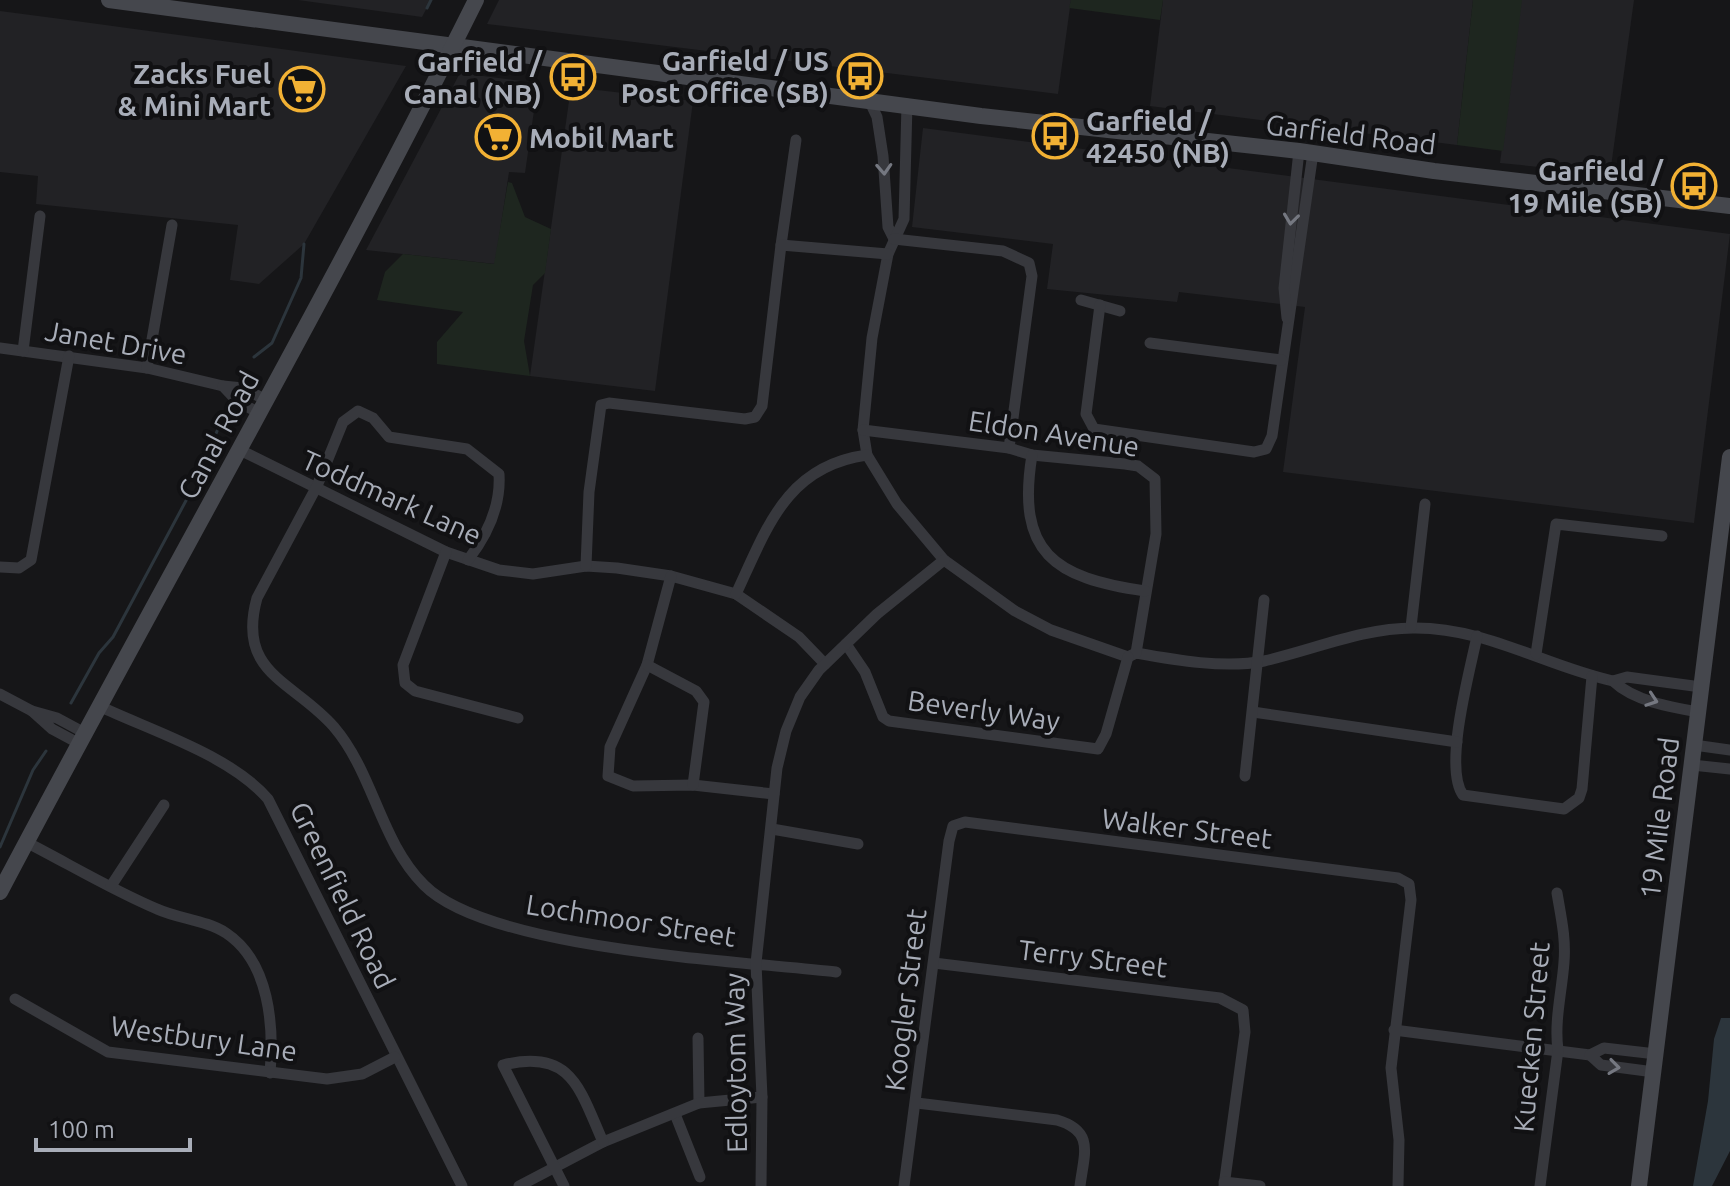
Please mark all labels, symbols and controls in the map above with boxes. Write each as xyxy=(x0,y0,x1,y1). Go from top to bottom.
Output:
place label: Garfield / US Post Office (SB) xyxy=(621,45,829,109)
place label: Garfield / Canal (NB) xyxy=(404,46,543,110)
bus stop icon: Garfield / US Post Office (SB) xyxy=(836,52,884,100)
bus stop icon: Garfield / Canal (NB) xyxy=(549,53,597,101)
place label: Zacks Fuel & Mini Mart xyxy=(118,58,271,121)
supermarket icon: Zacks Fuel & Mini Mart xyxy=(278,65,326,113)
place label: Garfield / 42450 (NB) xyxy=(1086,105,1230,169)
street label: Garfield Road xyxy=(1264,108,1438,160)
bus stop icon: Garfield / 42450 (NB) xyxy=(1031,112,1079,160)
supermarket icon: Mobil Mart xyxy=(474,113,522,161)
place label: Mobil Mart xyxy=(529,122,674,153)
place label: Garfield / 19 Mile (SB) xyxy=(1507,155,1664,219)
bus stop icon: Garfield / 19 Mile (SB) xyxy=(1670,162,1718,210)
one-way arrow xyxy=(875,163,892,176)
one-way arrow xyxy=(1282,213,1299,226)
street label: Janet Drive xyxy=(43,314,189,370)
street label: Canal Road xyxy=(171,366,265,504)
street label: Eldon Avenue xyxy=(966,404,1142,462)
street label: Toddmark Lane xyxy=(297,444,487,550)
street label: Beverly Way xyxy=(906,684,1062,736)
one-way arrow xyxy=(1644,691,1658,707)
street label: 19 Mile Road xyxy=(1634,735,1684,901)
street label: Greenfield Road xyxy=(284,797,402,993)
street label: Walker Street xyxy=(1100,802,1274,854)
street label: Lochmoor Street xyxy=(524,888,738,952)
street label: Koogler Street xyxy=(878,907,932,1093)
street label: Terry Street xyxy=(1017,933,1169,983)
street label: Kuecken Street xyxy=(1507,940,1555,1134)
street label: Edloytom Way xyxy=(718,973,752,1153)
street label: Westbury Lane xyxy=(109,1010,299,1066)
one-way arrow xyxy=(1607,1058,1621,1075)
scale bar xyxy=(36,1102,190,1152)
text: 100 m xyxy=(48,1116,115,1143)

